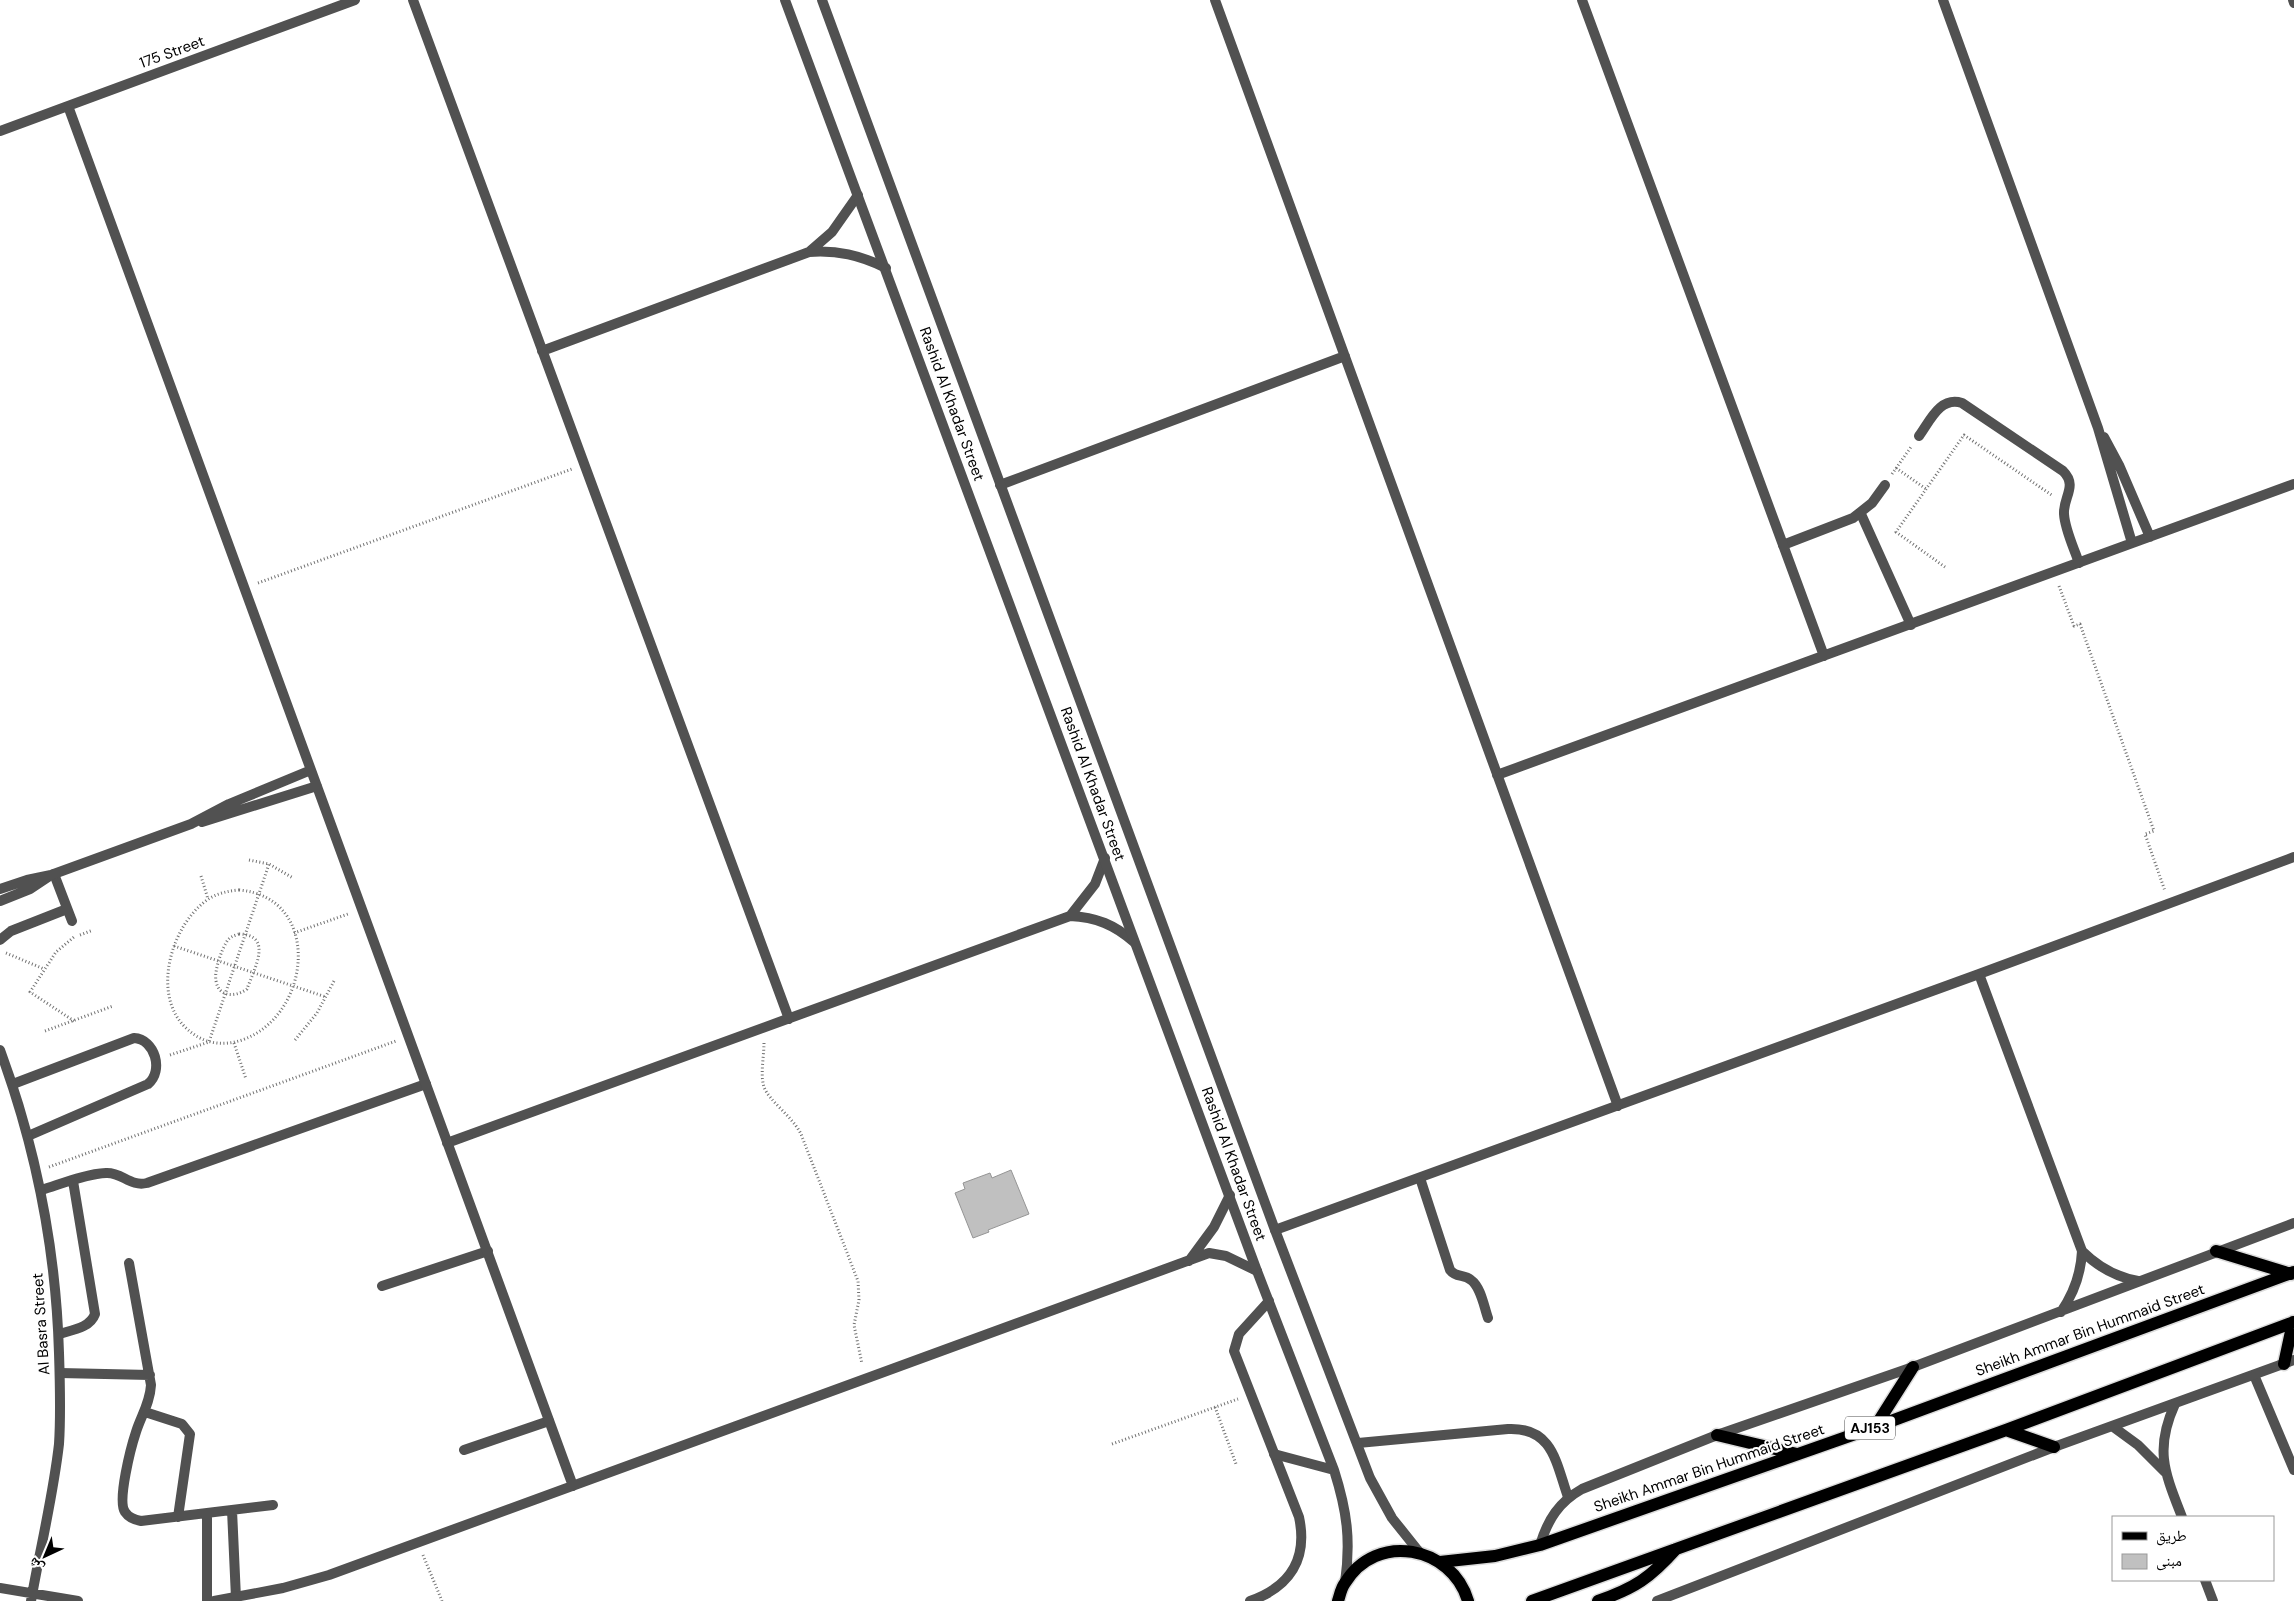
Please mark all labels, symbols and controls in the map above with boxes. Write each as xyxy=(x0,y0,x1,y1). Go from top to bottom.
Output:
street label: 175 Street xyxy=(137,31,207,73)
street label: Rashid Al Khadar Street xyxy=(915,324,989,484)
street label: Rashid Al Khadar Street xyxy=(1056,704,1130,864)
street label: Rashid Al Khadar Street xyxy=(1197,1084,1271,1244)
street label: Al Basra Street xyxy=(27,1272,55,1376)
street label: Sheikh Ammar Bin Hummaid Street xyxy=(1973,1279,2207,1381)
road number: AJ153 xyxy=(1845,1416,1895,1440)
street label: Sheikh Ammar Bin Hummaid Street xyxy=(1591,1419,1827,1517)
legend xyxy=(2112,1516,2274,1581)
text: طريق xyxy=(2156,1526,2187,1546)
north arrow xyxy=(20,1531,70,1581)
text: مبنى xyxy=(2156,1551,2182,1571)
text: ش xyxy=(24,1554,48,1577)

